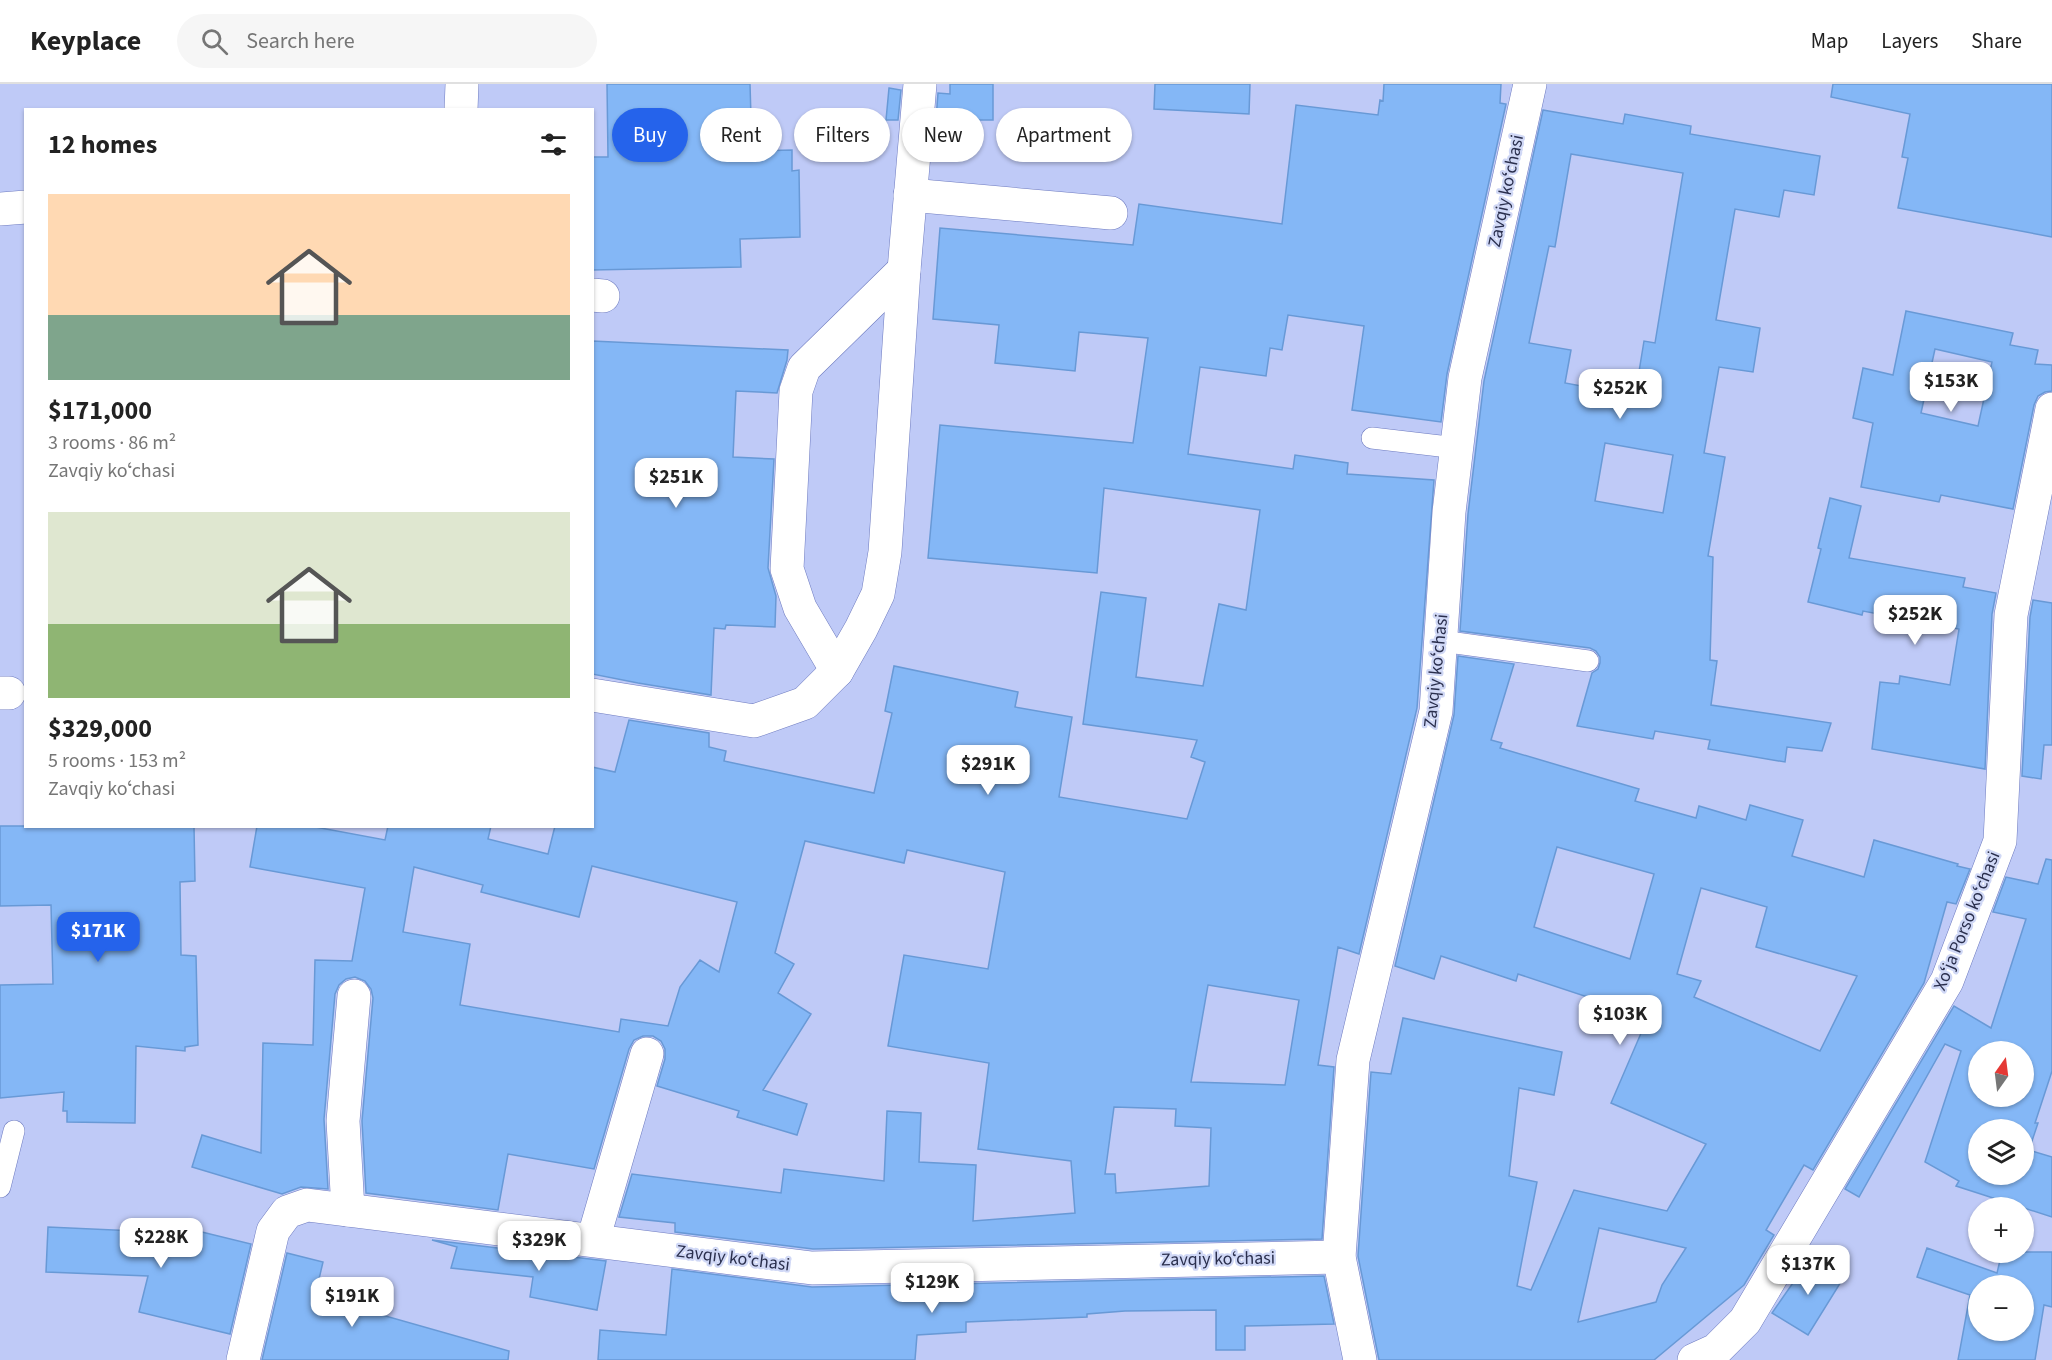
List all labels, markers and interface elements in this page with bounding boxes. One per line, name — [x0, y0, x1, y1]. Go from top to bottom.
search box — [177, 14, 597, 68]
text: Keyplace — [30, 21, 141, 61]
icon: search — [198, 25, 231, 58]
text: Search here — [246, 25, 355, 57]
text: Map — [1811, 26, 1848, 56]
text: Layers — [1881, 26, 1938, 56]
text: Share — [1971, 26, 2022, 56]
chip: Buy — [612, 108, 688, 162]
chip: Rent — [700, 108, 782, 162]
chip: Filters — [794, 108, 890, 162]
chip: New — [902, 108, 984, 162]
chip: Apartment — [996, 108, 1132, 162]
text: 12 homes — [48, 126, 157, 163]
icon: filters — [537, 128, 570, 161]
street label: Zavqiy koʻchasi — [1482, 132, 1530, 250]
icon: home — [255, 233, 363, 341]
pin: $153K — [1909, 362, 1993, 413]
text: $153K — [1924, 367, 1978, 395]
pin: $252K — [1578, 369, 1662, 420]
text: $252K — [1593, 374, 1647, 402]
text: $171,000 — [48, 392, 152, 429]
text: 3 rooms · 86 m² — [48, 429, 176, 457]
text: Zavqiy koʻchasi — [48, 457, 175, 485]
pin: $251K — [634, 458, 718, 509]
text: $251K — [649, 463, 703, 491]
icon: home — [255, 551, 363, 659]
pin: $252K — [1873, 595, 1957, 646]
text: $252K — [1888, 600, 1942, 628]
street label: Zavqiy koʻchasi — [1418, 613, 1454, 729]
text: $329,000 — [48, 710, 152, 747]
pin: $291K — [946, 745, 1030, 796]
text: 5 rooms · 153 m² — [48, 747, 186, 775]
text: $291K — [961, 750, 1015, 778]
text: Zavqiy koʻchasi — [48, 775, 175, 803]
street label: Xoʻja Porso koʻchasi — [1928, 848, 2006, 994]
pin: $171K — [56, 912, 140, 963]
text: $171K — [71, 917, 125, 945]
pin: $103K — [1578, 995, 1662, 1046]
text: $103K — [1593, 1000, 1647, 1028]
north arrow — [1968, 1041, 2034, 1107]
map controls — [1968, 1041, 2034, 1341]
button: layers — [1968, 1119, 2034, 1185]
button: + — [1968, 1197, 2034, 1263]
pin: $228K — [119, 1218, 203, 1269]
pin: $329K — [497, 1221, 581, 1272]
text: $228K — [134, 1223, 188, 1251]
text: $329K — [512, 1226, 566, 1254]
street label: Zavqiy koʻchasi — [675, 1239, 791, 1277]
pin: $137K — [1766, 1245, 1850, 1296]
street label: Zavqiy koʻchasi — [1161, 1246, 1275, 1272]
text: $137K — [1781, 1250, 1835, 1278]
pin: $129K — [890, 1263, 974, 1314]
text: $129K — [905, 1268, 959, 1296]
button: − — [1968, 1275, 2034, 1341]
pin: $191K — [310, 1277, 394, 1328]
text: $191K — [325, 1282, 379, 1310]

